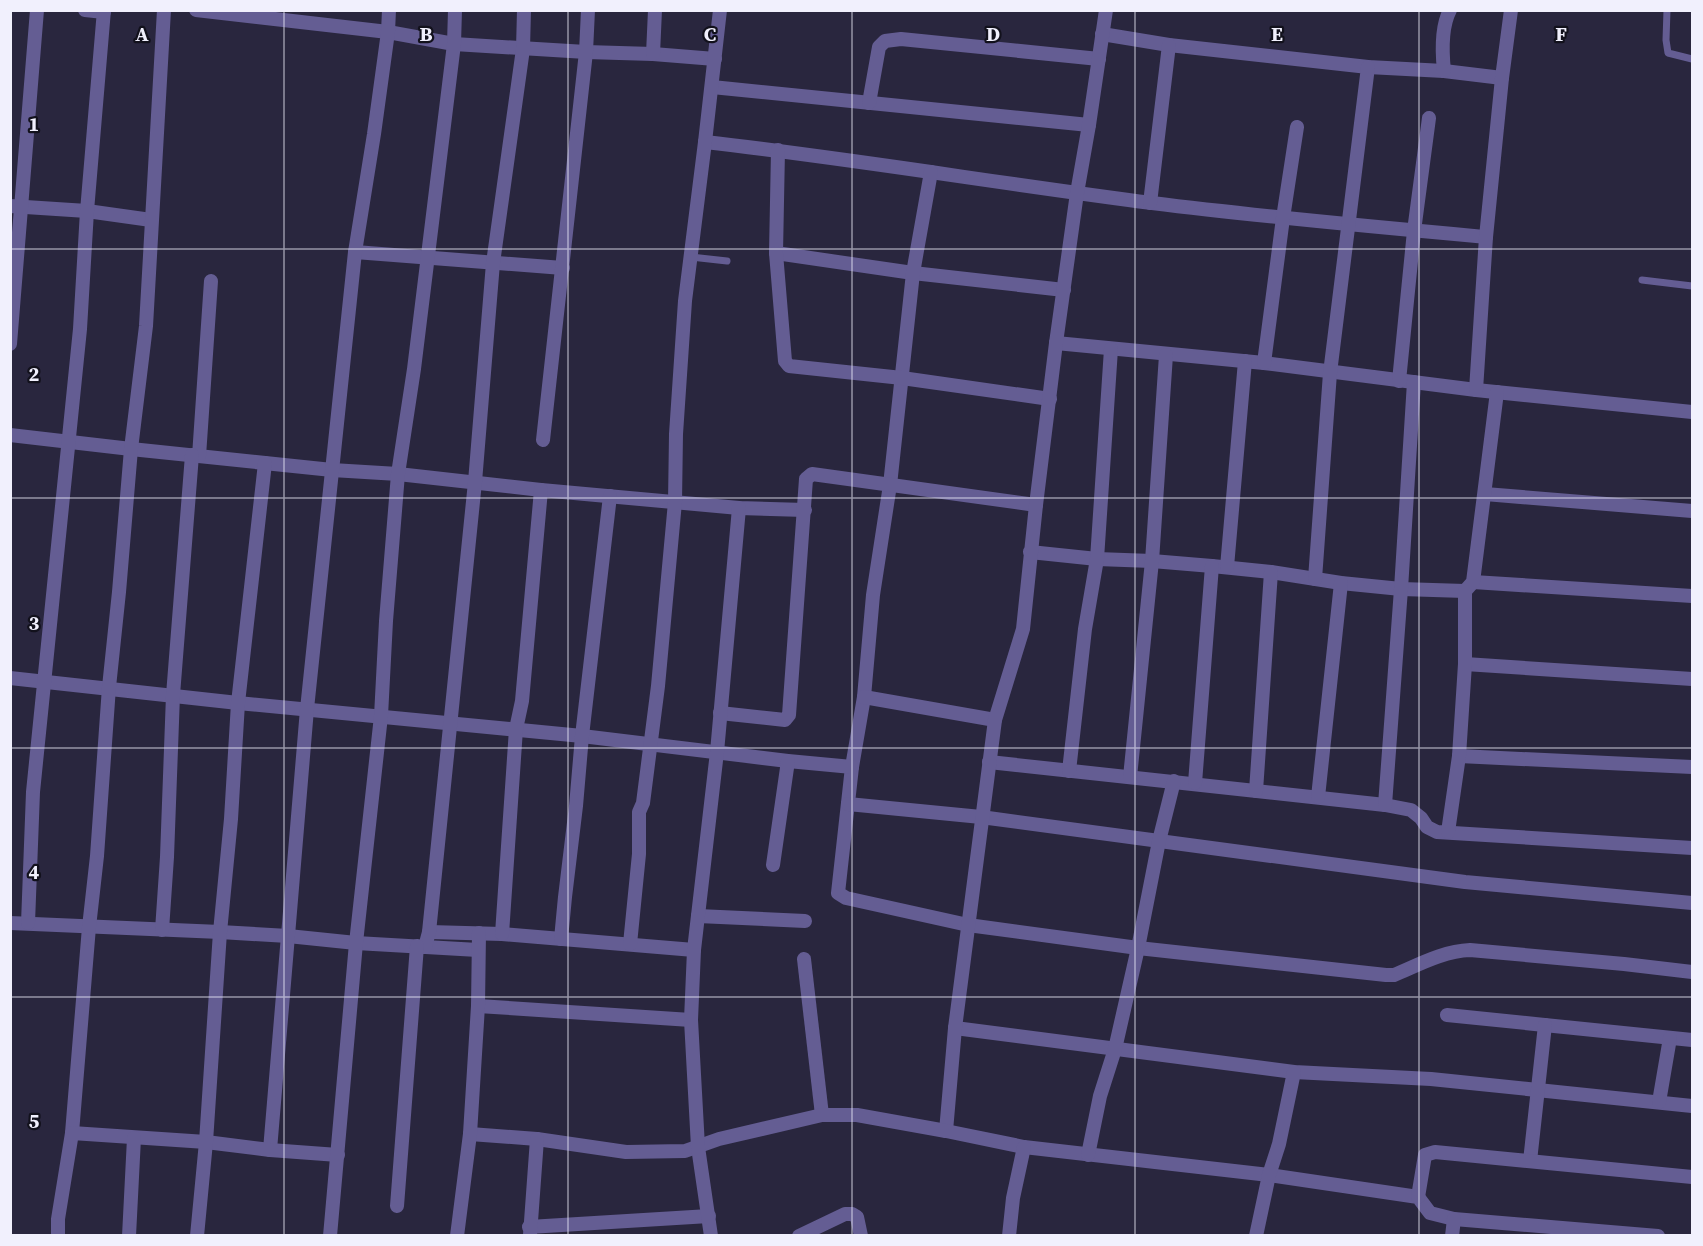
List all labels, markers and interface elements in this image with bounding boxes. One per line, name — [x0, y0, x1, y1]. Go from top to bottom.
text: A — [135, 20, 149, 48]
text: B — [419, 20, 433, 48]
text: C — [704, 20, 716, 48]
text: D — [986, 20, 1000, 48]
text: E — [1271, 20, 1283, 48]
text: F — [1555, 20, 1567, 48]
text: 1 — [29, 110, 39, 138]
text: 2 — [29, 360, 40, 388]
text: 3 — [29, 609, 40, 637]
text: 4 — [29, 858, 40, 886]
text: 5 — [29, 1107, 40, 1135]

